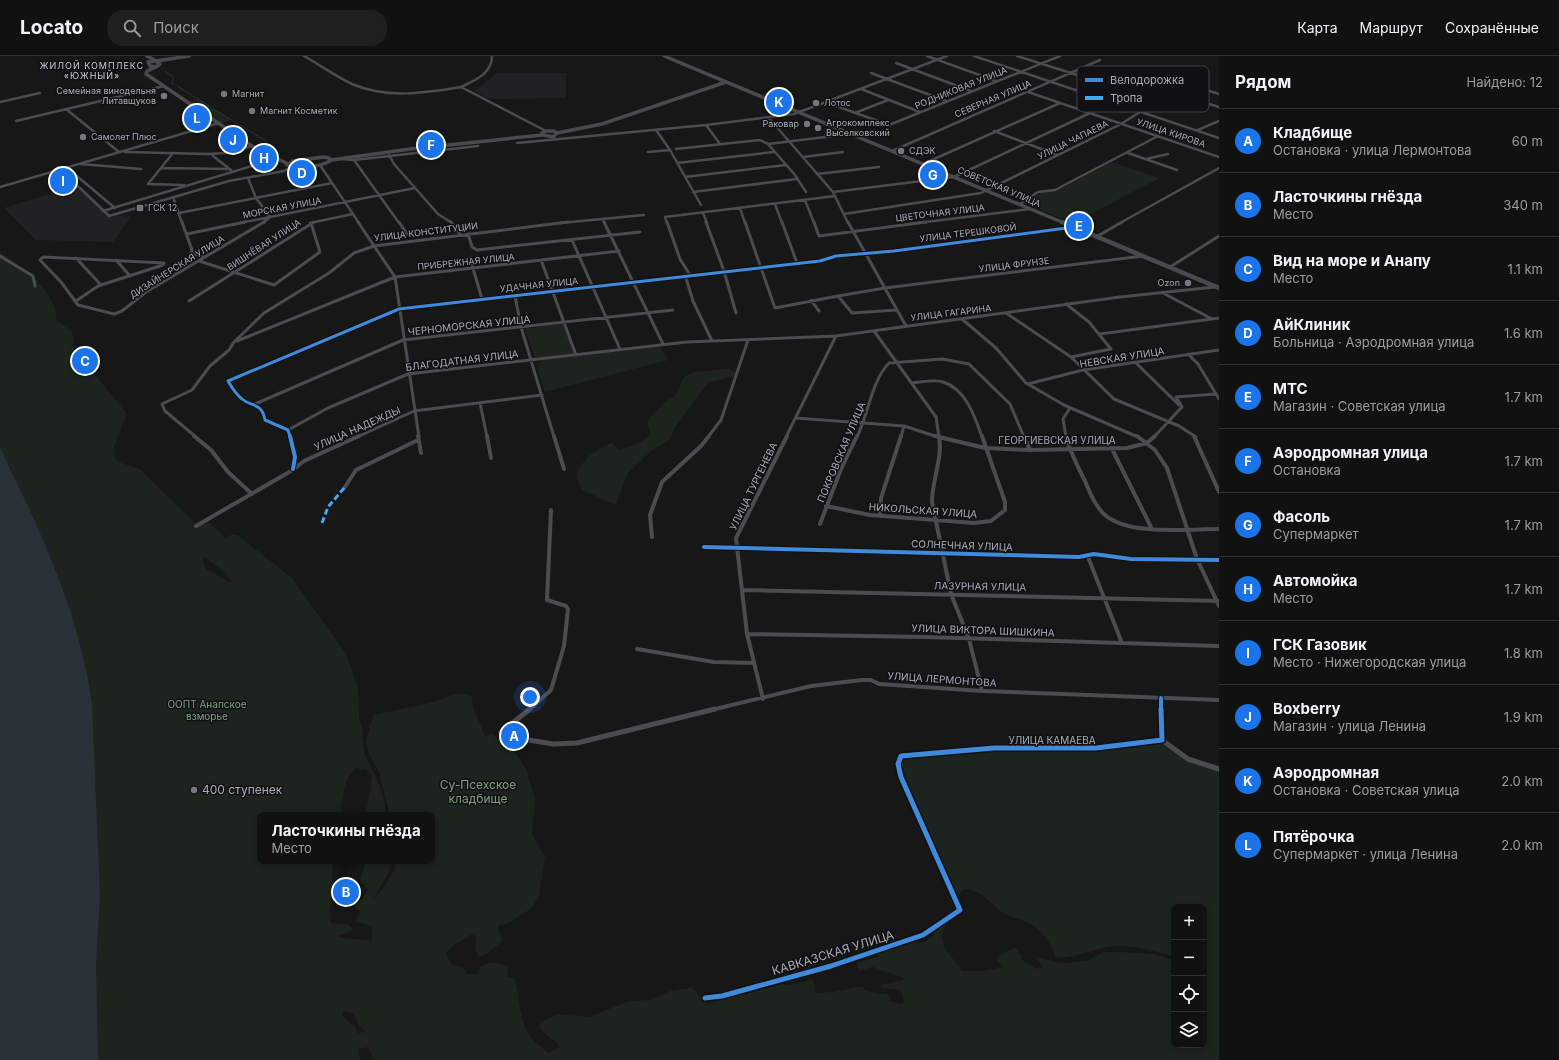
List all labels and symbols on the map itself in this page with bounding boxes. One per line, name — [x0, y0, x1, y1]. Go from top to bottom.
district label: ЖИЛОЙ КОМПЛЕКС «ЮЖНЫЙ» — [40, 59, 144, 81]
street label: РОДНИКОВАЯ УЛИЦА — [913, 64, 1008, 111]
legend — [1077, 66, 1209, 112]
text: Велодорожка — [1110, 73, 1184, 87]
street label: СЕВЕРНАЯ УЛИЦА — [953, 77, 1033, 120]
place label: Семейная винодельня Литавщуков — [56, 85, 156, 106]
pin: K — [766, 87, 792, 117]
place label: Магнит — [232, 88, 265, 99]
marker: Магнит — [219, 89, 229, 99]
marker: Семейная винодельня Литавщуков — [159, 91, 169, 101]
text: Тропа — [1110, 91, 1142, 105]
place label: Лотос — [824, 97, 851, 108]
marker: Лотос — [811, 98, 821, 108]
pin: L — [184, 103, 210, 133]
place label: Магнит Косметик — [260, 105, 338, 116]
marker: Магнит Косметик — [247, 106, 257, 116]
street label: УЛИЦА КИРОВА — [1135, 116, 1207, 149]
place label: Агрокомплекс Выселковский — [826, 117, 890, 138]
place label: Раковар — [762, 118, 799, 129]
street label: УЛИЦА ЧАПАЕВА — [1036, 118, 1110, 161]
marker: Раковар — [802, 119, 812, 129]
marker: Агрокомплекс Выселковский — [813, 123, 823, 133]
pin: J — [220, 125, 246, 155]
pin: F — [418, 130, 444, 160]
place label: Самолет Плюс — [91, 131, 157, 142]
marker: Самолет Плюс — [78, 132, 88, 142]
pin: H — [251, 143, 277, 173]
place label: СДЭК — [909, 145, 936, 156]
marker: СДЭК — [896, 146, 906, 156]
pin: D — [289, 158, 315, 188]
pin: G — [920, 160, 946, 190]
street label: СОВЕТСКАЯ УЛИЦА — [956, 164, 1042, 209]
pin: I — [50, 166, 76, 196]
street label: МОРСКАЯ УЛИЦА — [242, 194, 322, 221]
place label: ГСК 12 — [148, 202, 177, 213]
street label: ЦВЕТОЧНАЯ УЛИЦА — [895, 202, 985, 223]
marker: ГСК 12 — [135, 203, 145, 213]
pin: E — [1066, 211, 1092, 241]
street label: ВИШНЁВАЯ УЛИЦА — [225, 217, 303, 273]
street label: УЛИЦА КОНСТИТУЦИИ — [373, 220, 478, 243]
street label: УЛИЦА ТЕРЕШКОВОЙ — [919, 220, 1017, 244]
street label: ДИЗАЙНЕРСКАЯ УЛИЦА — [127, 232, 226, 300]
street label: ПРИБРЕЖНАЯ УЛИЦА — [417, 251, 515, 272]
street label: УЛИЦА ФРУНЗЕ — [978, 255, 1050, 274]
street label: УДАЧНАЯ УЛИЦА — [499, 275, 579, 294]
place label: Ozon — [1158, 277, 1180, 288]
marker: Ozon — [1183, 278, 1193, 288]
street label: УЛИЦА ГАГАРИНА — [910, 302, 992, 323]
street label: ЧЕРНОМОРСКАЯ УЛИЦА — [407, 313, 531, 337]
street label: НЕВСКАЯ УЛИЦА — [1079, 344, 1165, 370]
pin: C — [72, 346, 98, 376]
street label: БЛАГОДАТНАЯ УЛИЦА — [405, 347, 519, 373]
street label: ПОКРОВСКАЯ УЛИЦА — [814, 400, 868, 504]
street label: УЛИЦА НАДЕЖДЫ — [312, 404, 402, 452]
street label: ГЕОРГИЕВСКАЯ УЛИЦА — [998, 434, 1116, 446]
street label: УЛИЦА ТУРГЕНЕВА — [727, 440, 779, 532]
street label: НИКОЛЬСКАЯ УЛИЦА — [868, 500, 978, 520]
street label: СОЛНЕЧНАЯ УЛИЦА — [911, 537, 1013, 553]
street label: ЛАЗУРНАЯ УЛИЦА — [934, 579, 1026, 593]
street label: УЛИЦА ВИКТОРА ШИШКИНА — [911, 622, 1055, 639]
street label: УЛИЦА ЛЕРМОНТОВА — [887, 669, 997, 689]
your location — [520, 687, 540, 707]
park label: ООПТ Анапское взморье — [167, 698, 247, 722]
pin: A — [501, 721, 527, 751]
street label: УЛИЦА КАМАЕВА — [1008, 734, 1096, 746]
park label: Су-Псехское кладбище — [440, 777, 516, 806]
place label: 400 ступенек — [202, 782, 283, 797]
marker: 400 ступенек — [189, 785, 199, 795]
pin: B — [333, 877, 359, 907]
street label: КАВКАЗСКАЯ УЛИЦА — [770, 927, 896, 978]

